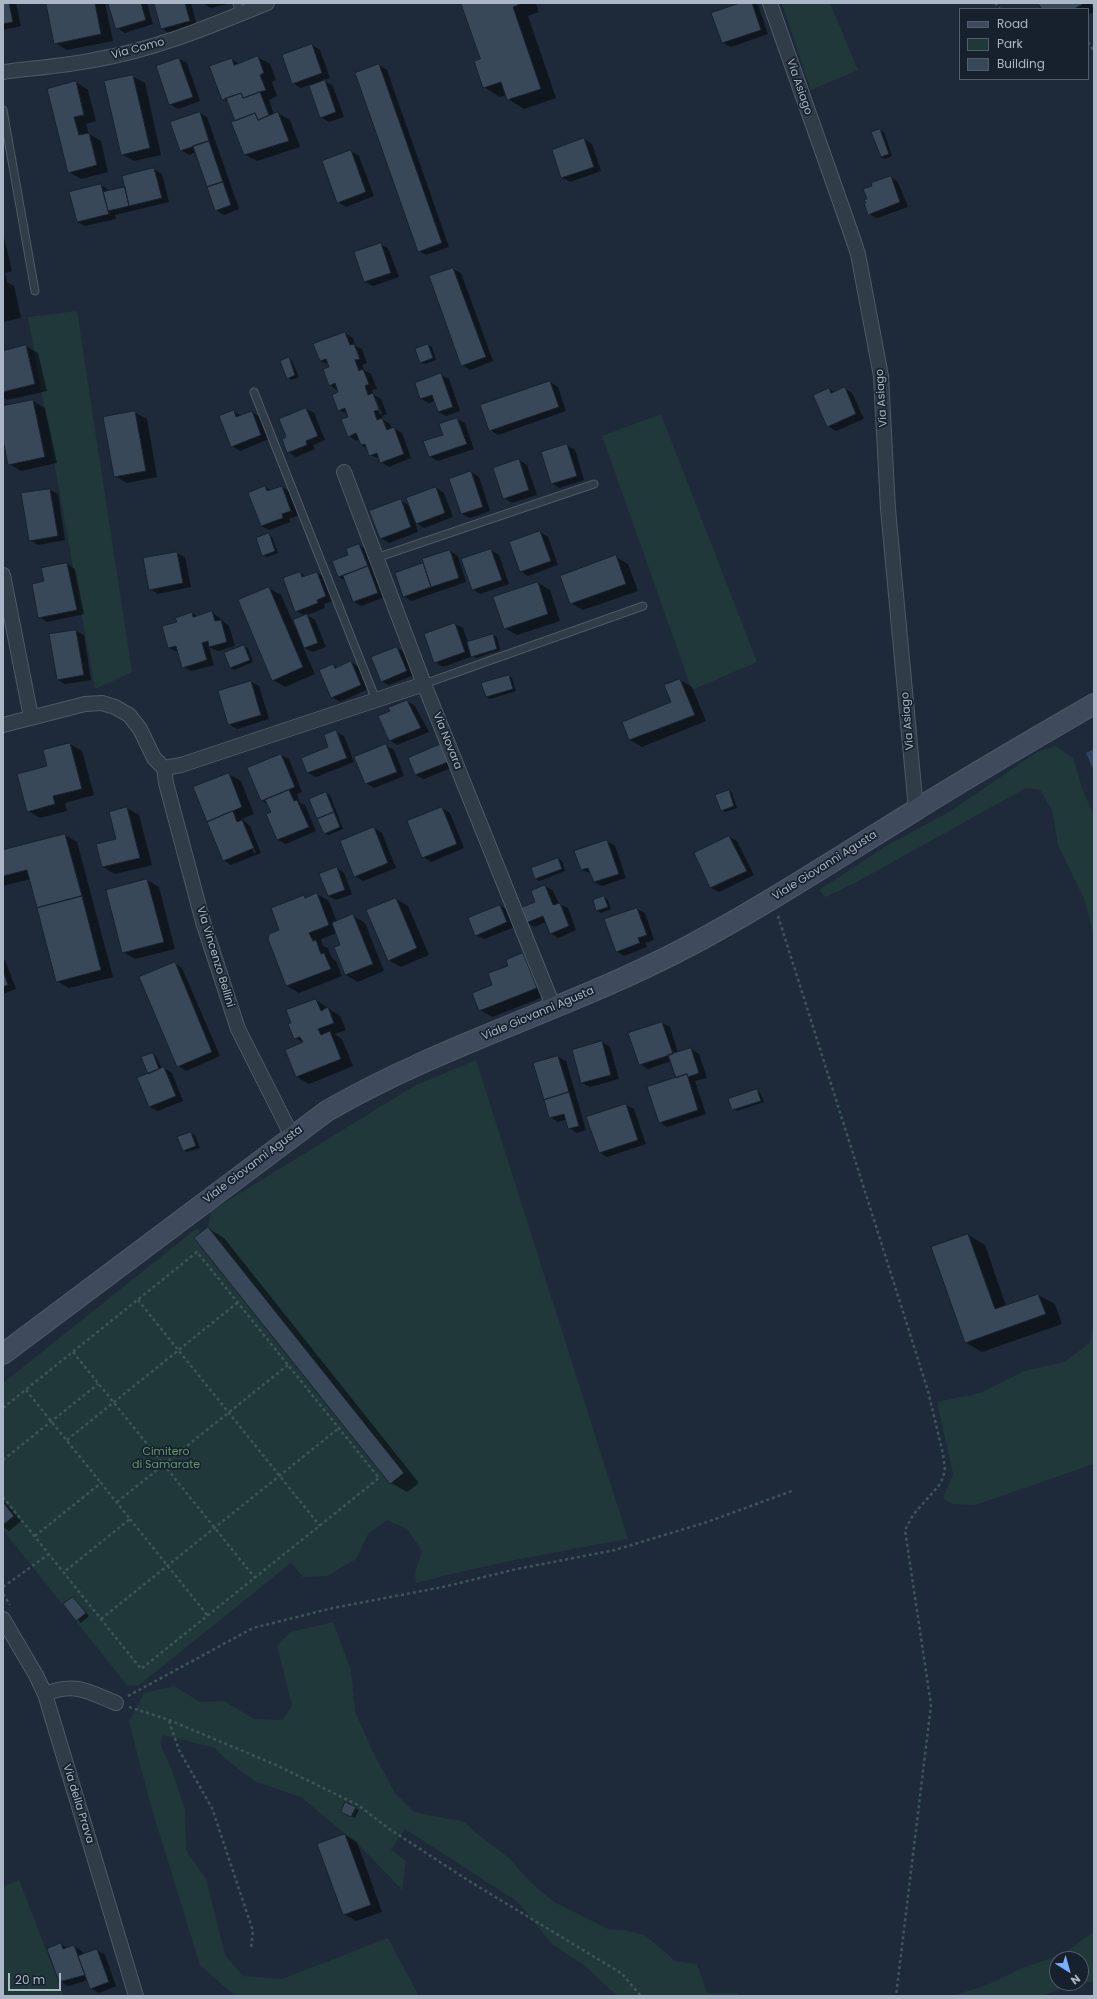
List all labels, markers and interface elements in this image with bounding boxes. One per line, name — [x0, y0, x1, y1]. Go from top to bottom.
legend — [959, 8, 1089, 80]
text: Road — [997, 15, 1028, 32]
text: Park — [997, 35, 1023, 52]
street label: Via Como — [110, 36, 166, 62]
text: Building — [997, 55, 1045, 72]
street label: Via Asiago — [783, 57, 815, 117]
street label: Via Asiago — [873, 368, 891, 428]
street label: Via Asiago — [899, 691, 917, 751]
street label: Via Novara — [430, 711, 464, 771]
street label: Viale Giovanni Agusta — [770, 828, 880, 904]
street label: Via Vincenzo Bellini — [193, 905, 237, 1009]
street label: Viale Giovanni Agusta — [480, 984, 596, 1044]
street label: Viale Giovanni Agusta — [201, 1123, 305, 1207]
park label: Cimitero di Samarate — [132, 1445, 200, 1471]
street label: Via della Prava — [60, 1763, 96, 1845]
north arrow — [1049, 1951, 1089, 1991]
scale bar — [10, 1965, 63, 1991]
text: 20 m — [15, 1971, 45, 1988]
text: N — [1067, 1971, 1084, 1989]

